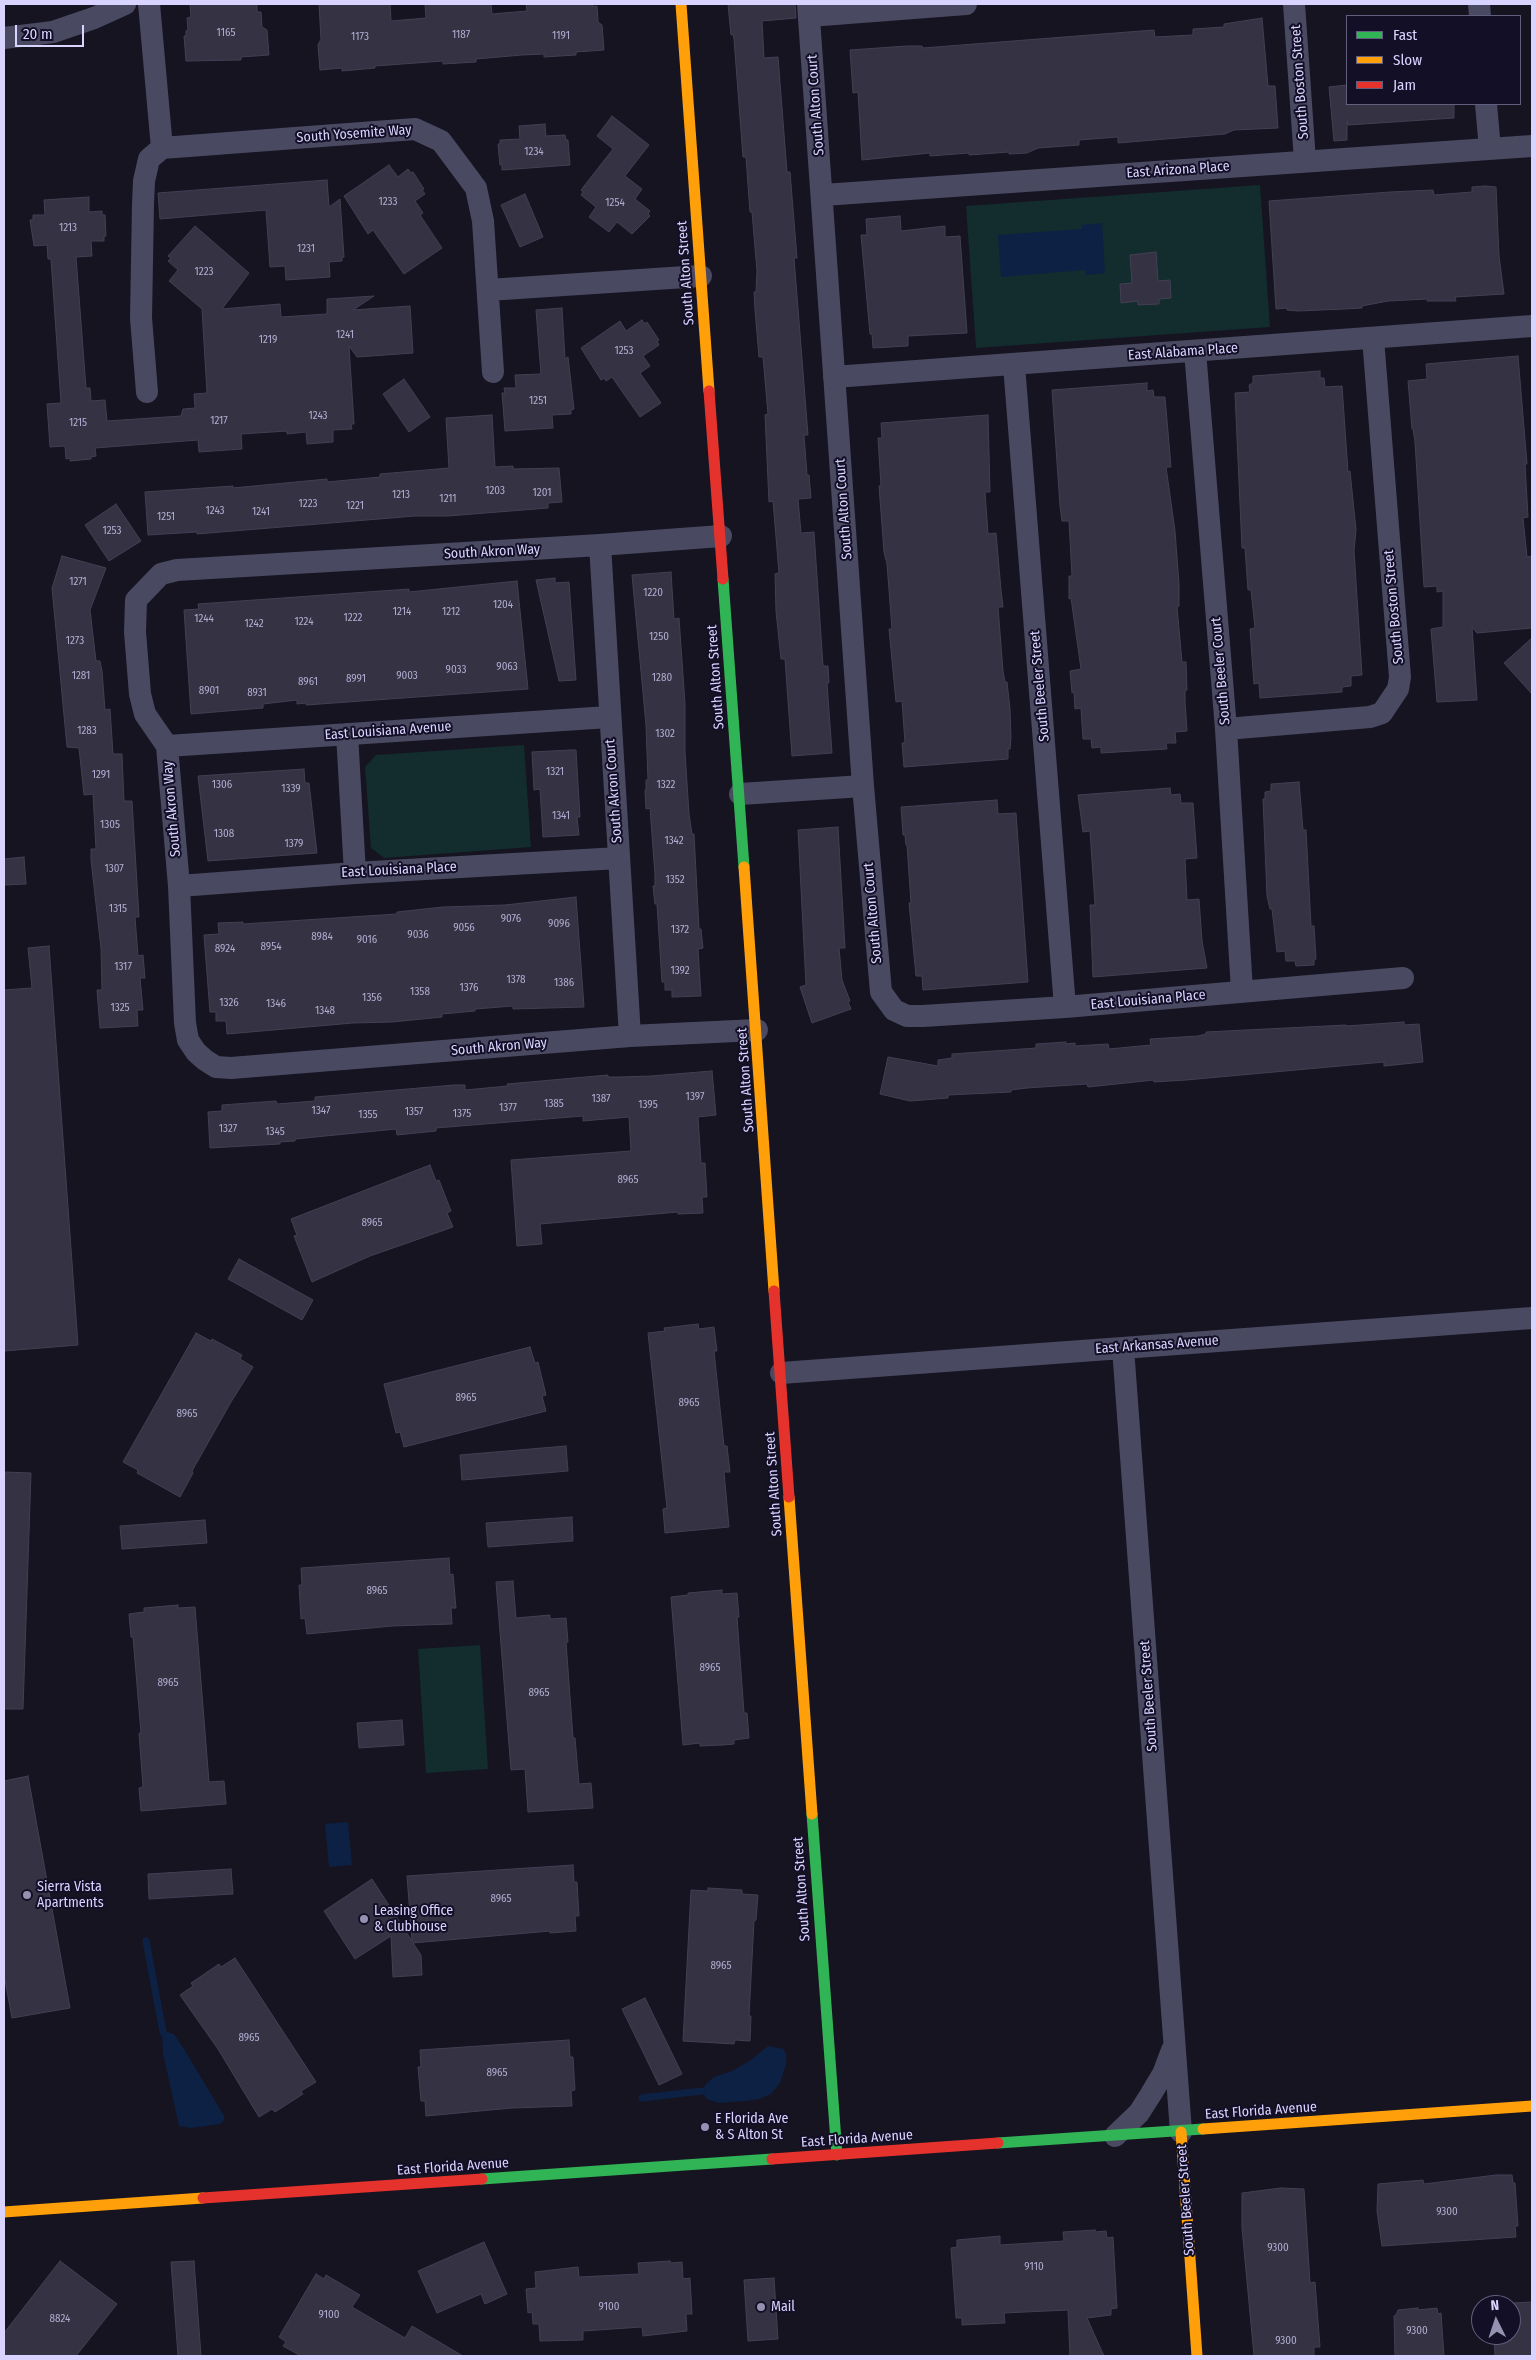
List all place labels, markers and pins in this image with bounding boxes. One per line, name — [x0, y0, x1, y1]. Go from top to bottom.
place label: Sierra Vista Apartments — [37, 1879, 104, 1911]
marker: Sierra Vista Apartments — [21, 1889, 33, 1901]
place label: Leasing Office & Clubhouse — [374, 1903, 453, 1935]
marker: Leasing Office & Clubhouse — [358, 1913, 370, 1925]
place label: E Florida Ave & S Alton St — [715, 2111, 788, 2144]
marker: E Florida Ave & S Alton St — [699, 2121, 711, 2133]
place label: Mail — [771, 2299, 795, 2315]
marker: Mail — [755, 2301, 767, 2313]

